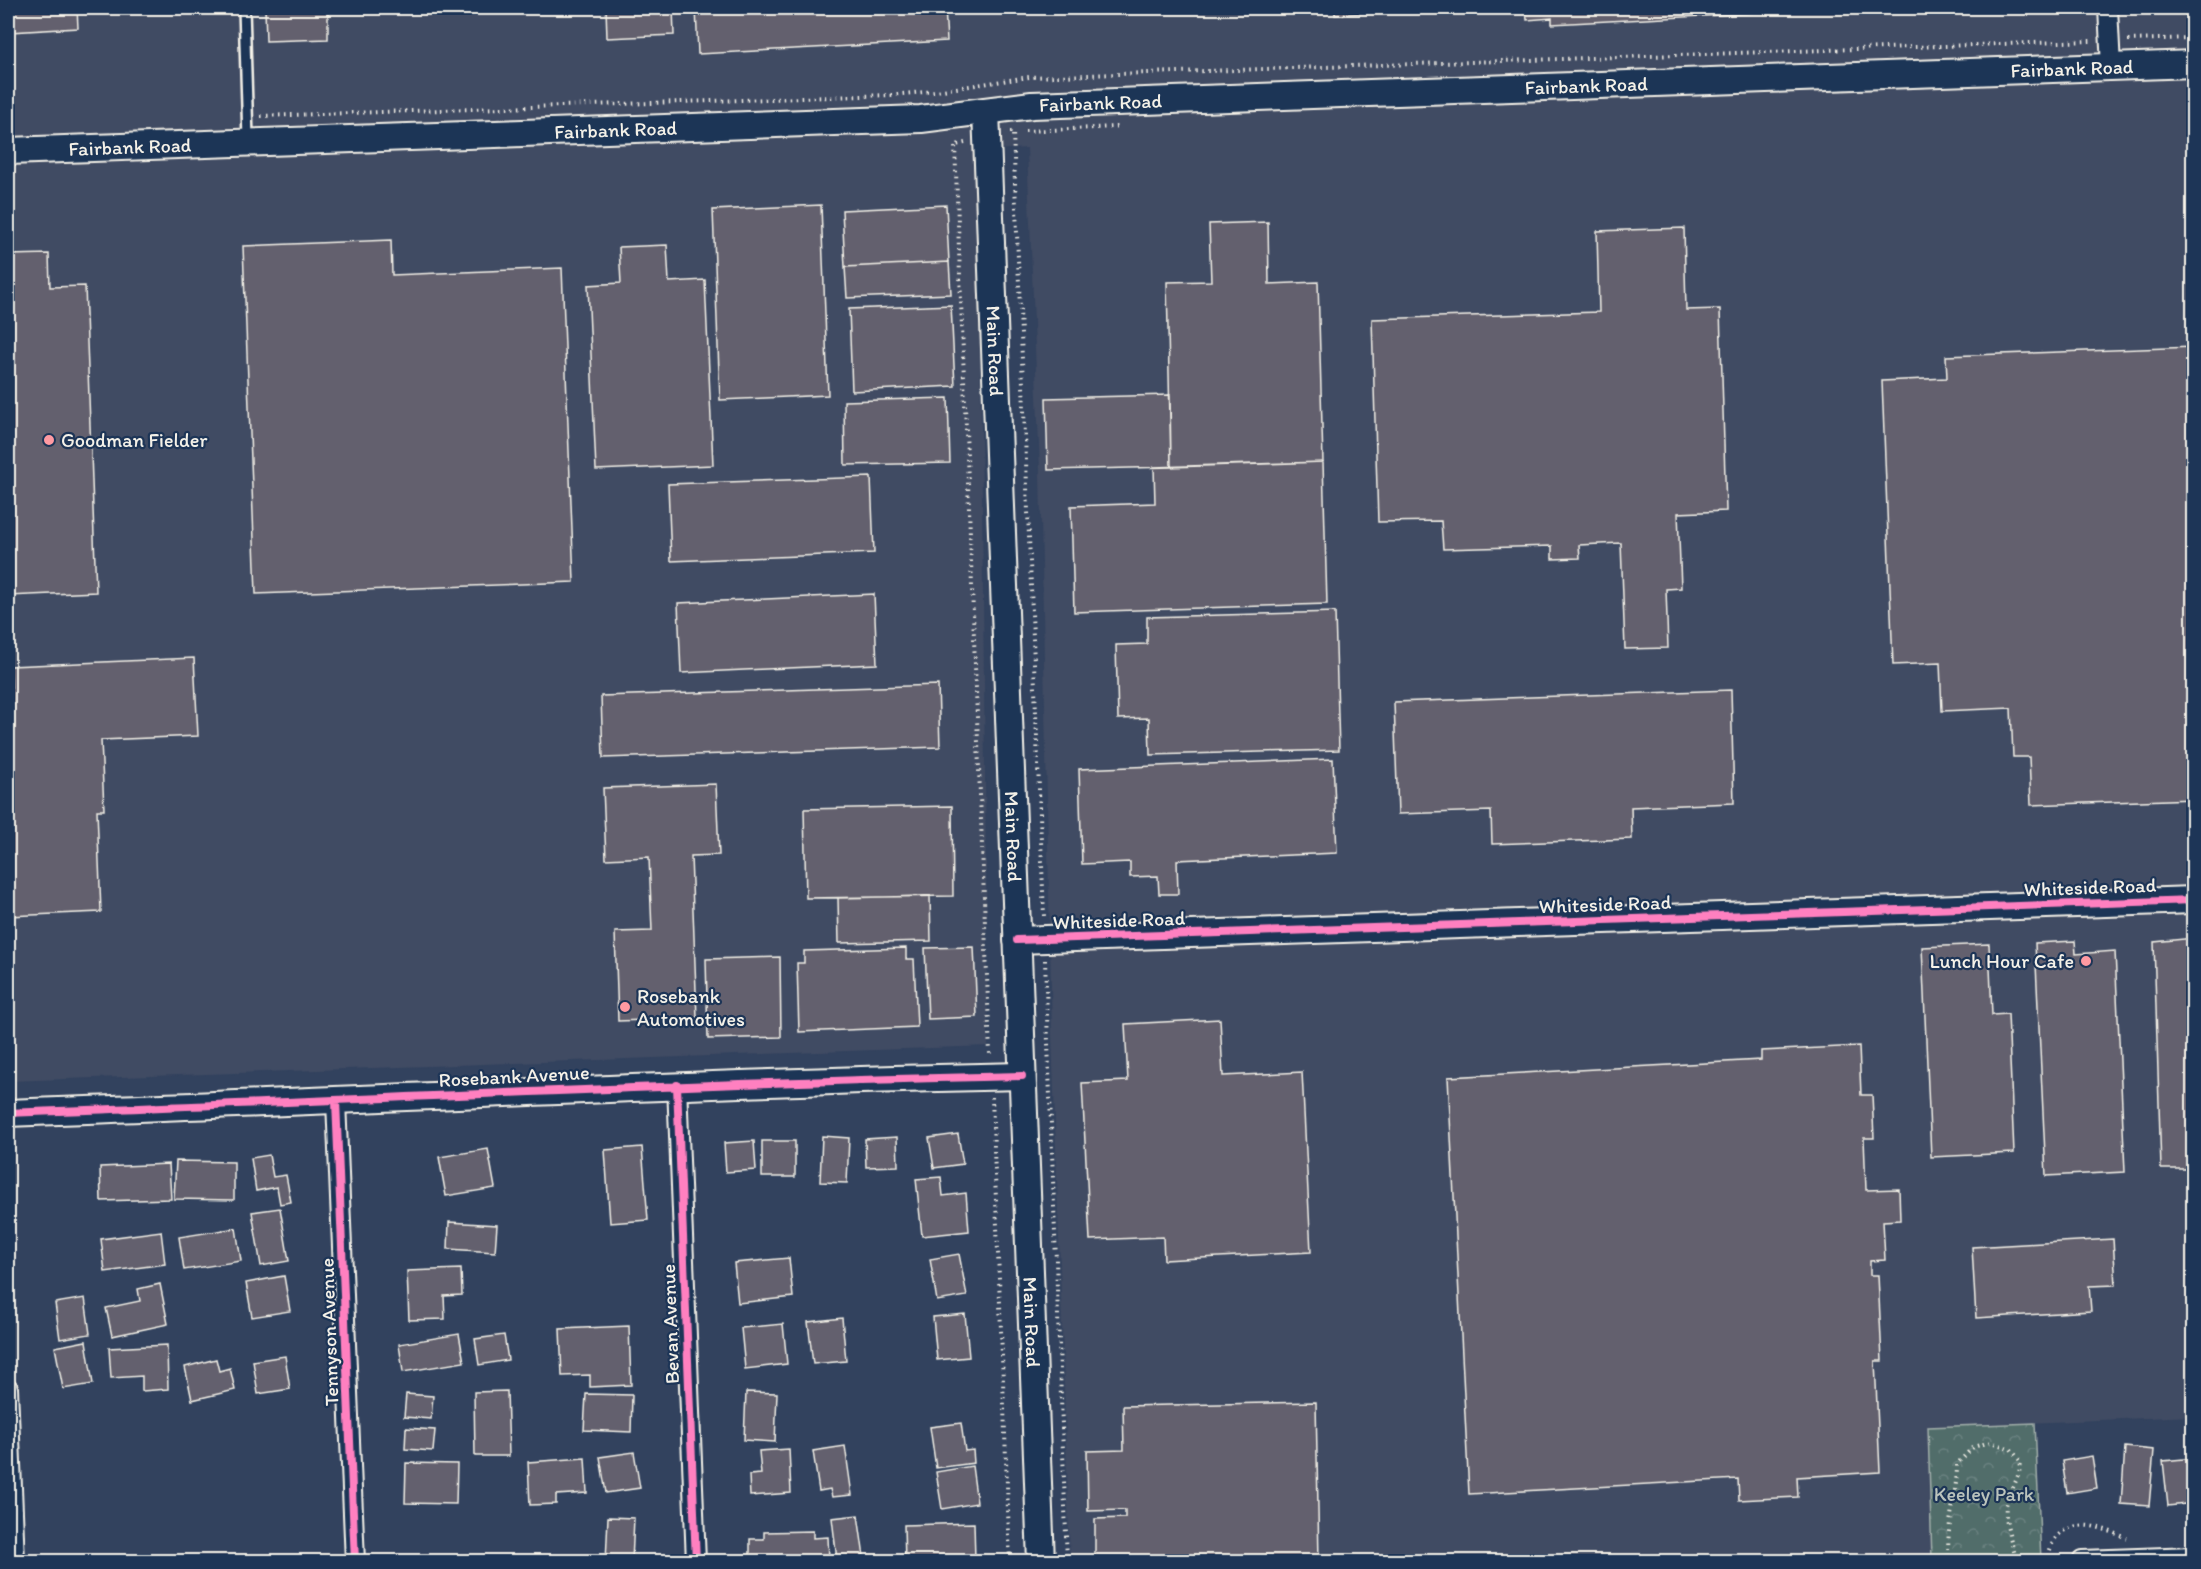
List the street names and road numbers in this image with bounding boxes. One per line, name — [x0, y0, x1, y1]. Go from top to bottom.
street label: Fairbank Road — [2010, 54, 2134, 82]
street label: Fairbank Road — [1524, 71, 1648, 100]
street label: Fairbank Road — [1039, 88, 1163, 117]
street label: Fairbank Road — [554, 116, 678, 144]
street label: Fairbank Road — [68, 133, 192, 161]
street label: Main Road — [981, 305, 1009, 397]
street label: Main Road — [1000, 791, 1027, 883]
street label: Whiteside Road — [2023, 873, 2157, 901]
street label: Whiteside Road — [1538, 890, 1672, 918]
street label: Whiteside Road — [1052, 906, 1186, 934]
street label: Rosebank Avenue — [438, 1060, 590, 1092]
street label: Tennyson Avenue — [314, 1258, 344, 1406]
street label: Bevan Avenue — [656, 1263, 684, 1385]
street label: Main Road — [1018, 1276, 1046, 1368]

